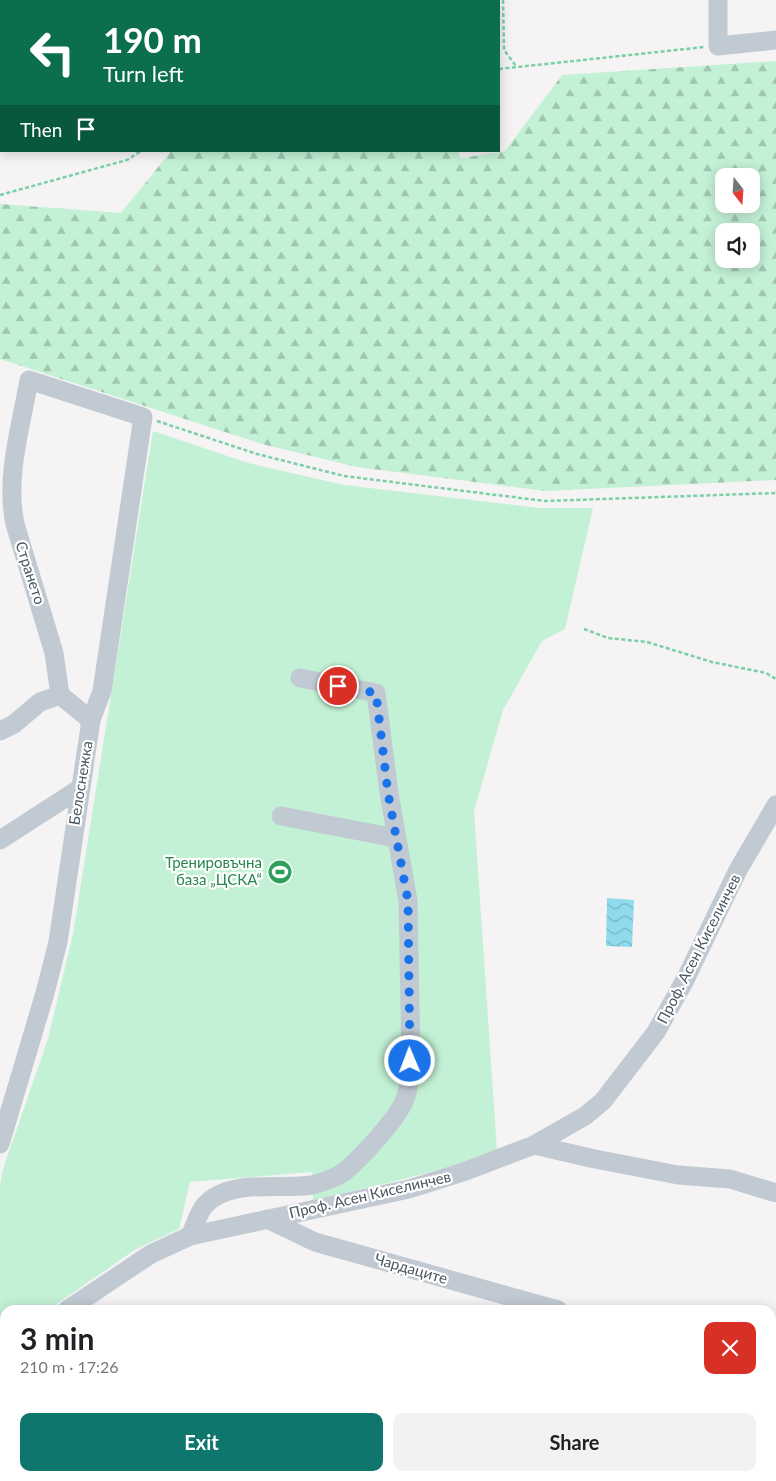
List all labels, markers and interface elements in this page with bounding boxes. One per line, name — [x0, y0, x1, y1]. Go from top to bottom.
text: 190 m — [103, 18, 202, 60]
icon: left — [20, 20, 85, 85]
text: Turn left — [103, 60, 184, 87]
icon: arrive — [72, 115, 100, 143]
text: Then — [20, 118, 62, 141]
north arrow — [715, 168, 760, 212]
map controls — [715, 168, 760, 268]
button: sound — [715, 223, 760, 268]
street label: Странето — [12, 539, 50, 606]
pin — [317, 665, 359, 707]
icon: arrive — [324, 672, 352, 700]
street label: Белоснежка — [64, 739, 96, 826]
place label: Тренировъчна база „ЦСКА“ — [165, 853, 262, 888]
sports icon: Тренировъчна база „ЦСКА“ — [267, 859, 293, 885]
street label: Проф. Асен Киселинчев — [653, 871, 744, 1026]
position arrow — [383, 1034, 435, 1086]
street label: Проф. Асен Киселинчев — [287, 1167, 452, 1221]
street label: Чардаците — [373, 1249, 450, 1287]
text: 3 min — [20, 1320, 94, 1356]
button: close — [704, 1322, 756, 1374]
text: 210 m · 17:26 — [20, 1357, 119, 1376]
button: Exit — [20, 1413, 383, 1471]
button: Share — [393, 1413, 756, 1471]

